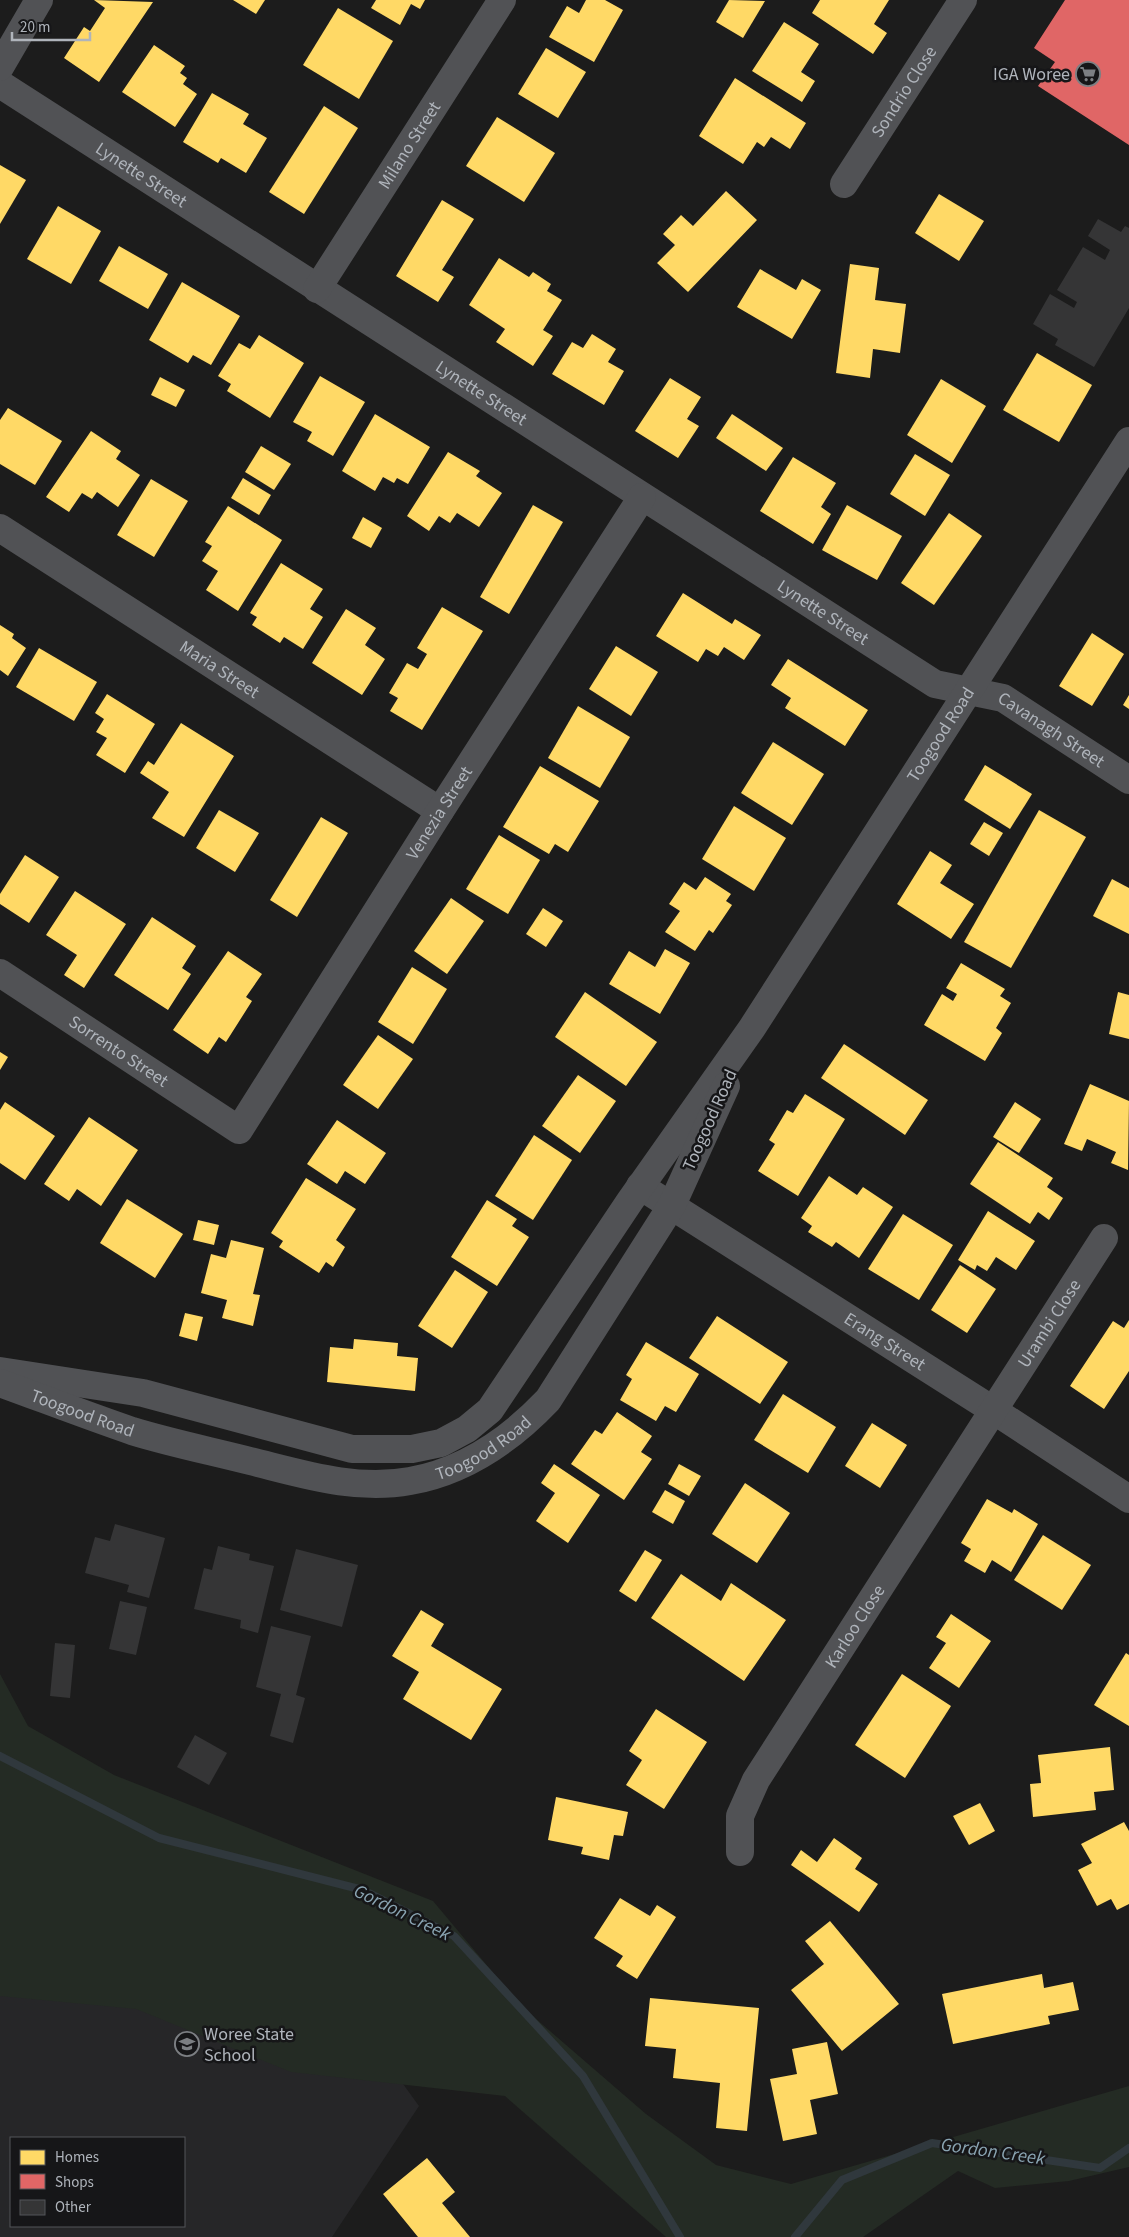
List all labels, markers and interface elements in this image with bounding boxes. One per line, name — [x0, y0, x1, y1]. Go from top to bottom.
scale bar — [12, 10, 90, 42]
text: 20 m — [20, 17, 50, 38]
street label: Sondrio Close — [865, 41, 943, 142]
supermarket icon: IGA Woree — [1075, 61, 1101, 87]
place label: IGA Woree — [993, 62, 1070, 87]
street label: Milano Street — [372, 96, 447, 194]
street label: Lynette Street — [91, 136, 192, 213]
street label: Lynette Street — [431, 354, 532, 432]
street label: Lynette Street — [772, 573, 874, 651]
street label: Maria Street — [175, 634, 264, 704]
street label: Toogood Road — [901, 682, 980, 787]
street label: Cavanagh Street — [993, 685, 1110, 773]
street label: Venezia Street — [400, 761, 478, 864]
street label: Sorrento Street — [64, 1009, 174, 1093]
street label: Toogood Road — [677, 1065, 743, 1175]
street label: Urambi Close — [1011, 1274, 1087, 1372]
street label: Erang Street — [839, 1306, 930, 1377]
street label: Toogood Road — [27, 1383, 138, 1443]
street label: Toogood Road — [432, 1410, 537, 1486]
street label: Karloo Close — [819, 1580, 891, 1673]
water label: Gordon Creek — [349, 1878, 456, 1949]
place label: Woree State School — [204, 2022, 294, 2068]
school or university icon: Woree State School — [174, 2031, 200, 2057]
water label: Gordon Creek — [939, 2131, 1048, 2173]
legend — [10, 2137, 185, 2227]
text: Homes — [55, 2147, 99, 2168]
text: Shops — [55, 2172, 94, 2193]
text: Other — [55, 2197, 92, 2218]

